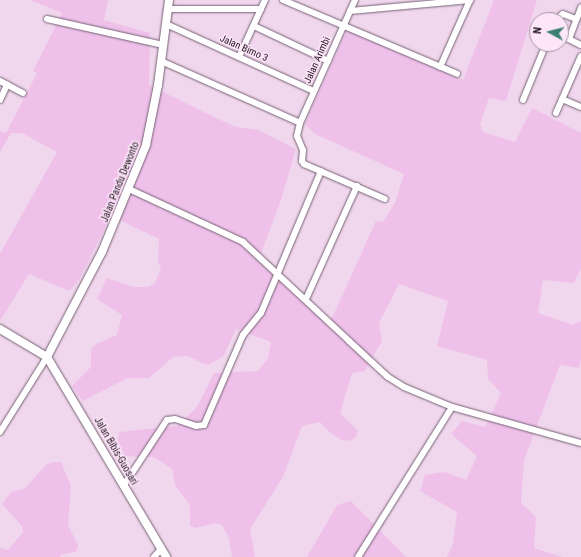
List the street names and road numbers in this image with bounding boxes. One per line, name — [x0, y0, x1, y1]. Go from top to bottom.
street label: Jalan Bimo 3 — [218, 32, 270, 64]
street label: Jalan Arimbi — [301, 35, 333, 85]
street label: Jalan Pandu Dewonto — [98, 140, 142, 224]
street label: Jalan Bibis-Guosari — [92, 415, 140, 487]

